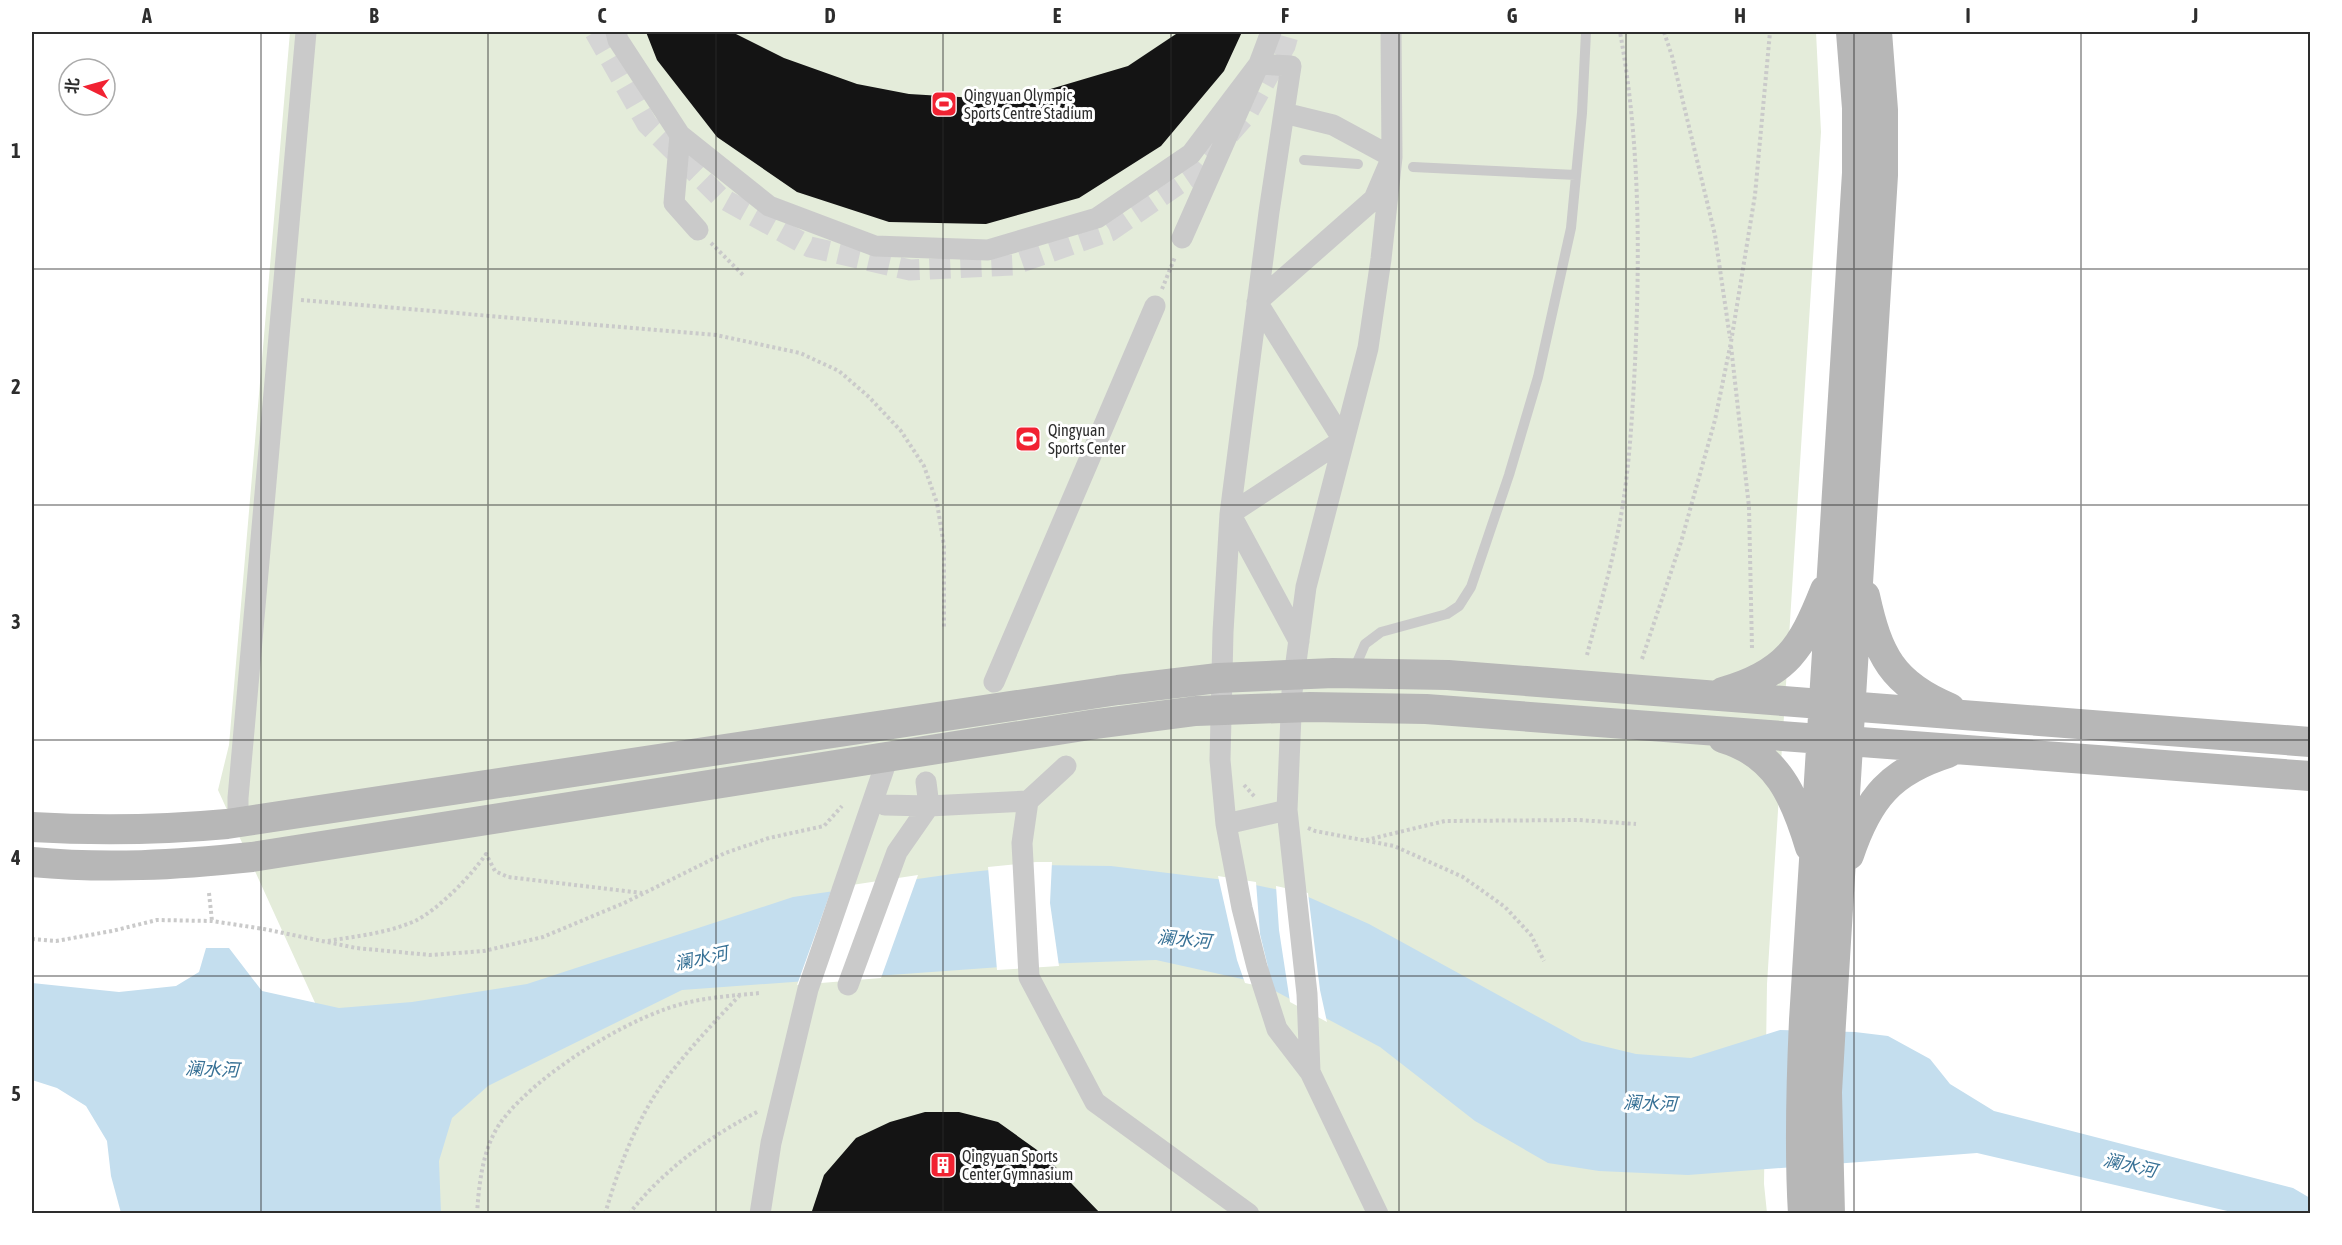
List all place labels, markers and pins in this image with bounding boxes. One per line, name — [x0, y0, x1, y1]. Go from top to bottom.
place label: Qingyuan Olympic Sports Centre Stadium — [964, 86, 1093, 123]
sports icon: Qingyuan Olympic Sports Centre Stadium — [929, 89, 959, 119]
place label: Qingyuan Sports Center — [1048, 421, 1126, 458]
sports icon: Qingyuan Sports Center — [1013, 424, 1043, 454]
place label: Qingyuan Sports Center Gymnasium — [962, 1147, 1073, 1184]
building icon: Qingyuan Sports Center Gymnasium — [928, 1150, 958, 1180]

